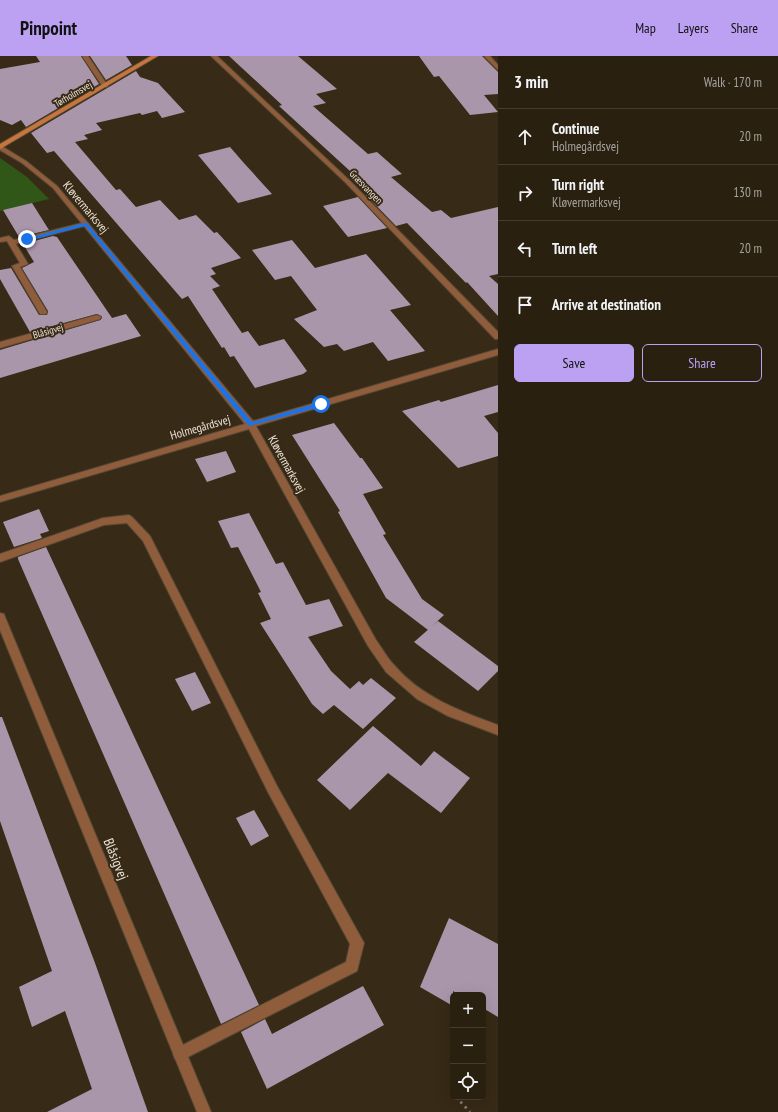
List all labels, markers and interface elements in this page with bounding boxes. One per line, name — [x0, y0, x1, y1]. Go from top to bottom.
text: Pinpoint — [20, 16, 77, 40]
text: Map — [635, 19, 656, 37]
text: Layers — [678, 19, 709, 37]
text: Share — [731, 19, 758, 37]
text: 3 min — [514, 71, 548, 93]
text: Walk · 170 m — [704, 74, 762, 91]
street label: Tørholmsvej — [52, 78, 94, 110]
text: Continue — [552, 119, 599, 138]
icon: ahead — [514, 126, 536, 148]
text: 20 m — [739, 128, 762, 145]
text: Holmegårdsvej — [552, 138, 619, 155]
street label: Græsvangen — [347, 167, 385, 207]
text: Turn right — [552, 175, 604, 194]
street label: Kløvermarksvej — [60, 178, 112, 236]
icon: right — [514, 182, 536, 204]
text: 130 m — [733, 184, 762, 201]
text: Kløvermarksvej — [552, 194, 621, 211]
route end — [18, 230, 36, 248]
icon: left — [514, 238, 536, 260]
text: Turn left — [552, 239, 597, 258]
text: 20 m — [739, 240, 762, 257]
icon: arrive — [514, 294, 536, 316]
text: Arrive at destination — [552, 295, 661, 314]
street label: Blåsigvej — [31, 320, 65, 342]
button: Save — [514, 344, 634, 382]
button: Share — [642, 344, 762, 382]
route start — [312, 395, 330, 413]
street label: Holmegårdsvej — [168, 411, 232, 443]
street label: Kløvermarksvej — [265, 433, 309, 495]
street label: Blåsigvej — [100, 835, 132, 883]
map controls — [450, 992, 486, 1100]
button: + — [450, 992, 486, 1028]
button: − — [450, 1028, 486, 1064]
button: locate — [450, 1064, 486, 1100]

